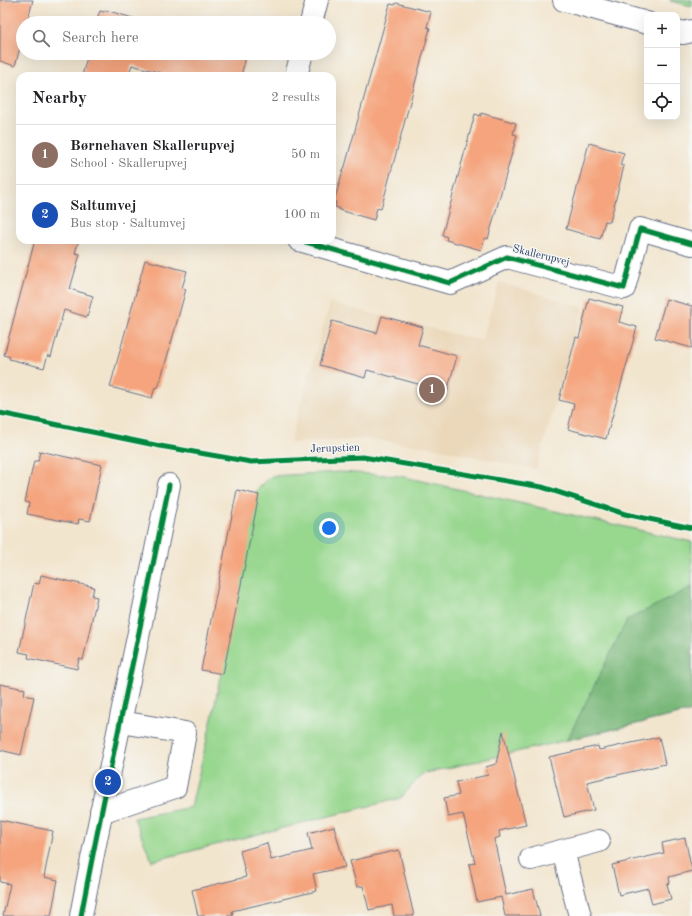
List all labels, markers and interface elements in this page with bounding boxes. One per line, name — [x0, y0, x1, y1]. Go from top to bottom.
map controls — [644, 12, 680, 120]
button: + — [644, 12, 680, 48]
search box — [16, 16, 336, 60]
icon: search — [30, 27, 52, 49]
text: Search here — [62, 31, 139, 46]
button: − — [644, 48, 680, 84]
button: locate — [644, 84, 680, 120]
text: Nearby — [32, 90, 87, 107]
text: 2 results — [271, 91, 320, 104]
text: Børnehaven Skallerupvej — [70, 139, 235, 154]
text: 1 — [41, 148, 49, 161]
text: 50 m — [291, 148, 320, 161]
text: School · Skallerupvej — [70, 157, 187, 170]
text: Saltumvej — [70, 199, 136, 214]
text: 2 — [41, 208, 49, 221]
text: 100 m — [283, 208, 320, 221]
text: Bus stop · Saltumvej — [70, 217, 186, 230]
street label: Skallerupvej — [511, 244, 571, 268]
pin: 1 — [419, 375, 445, 405]
street label: Jerupstien — [310, 443, 360, 455]
your location — [319, 518, 339, 538]
pin: 2 — [95, 767, 121, 797]

